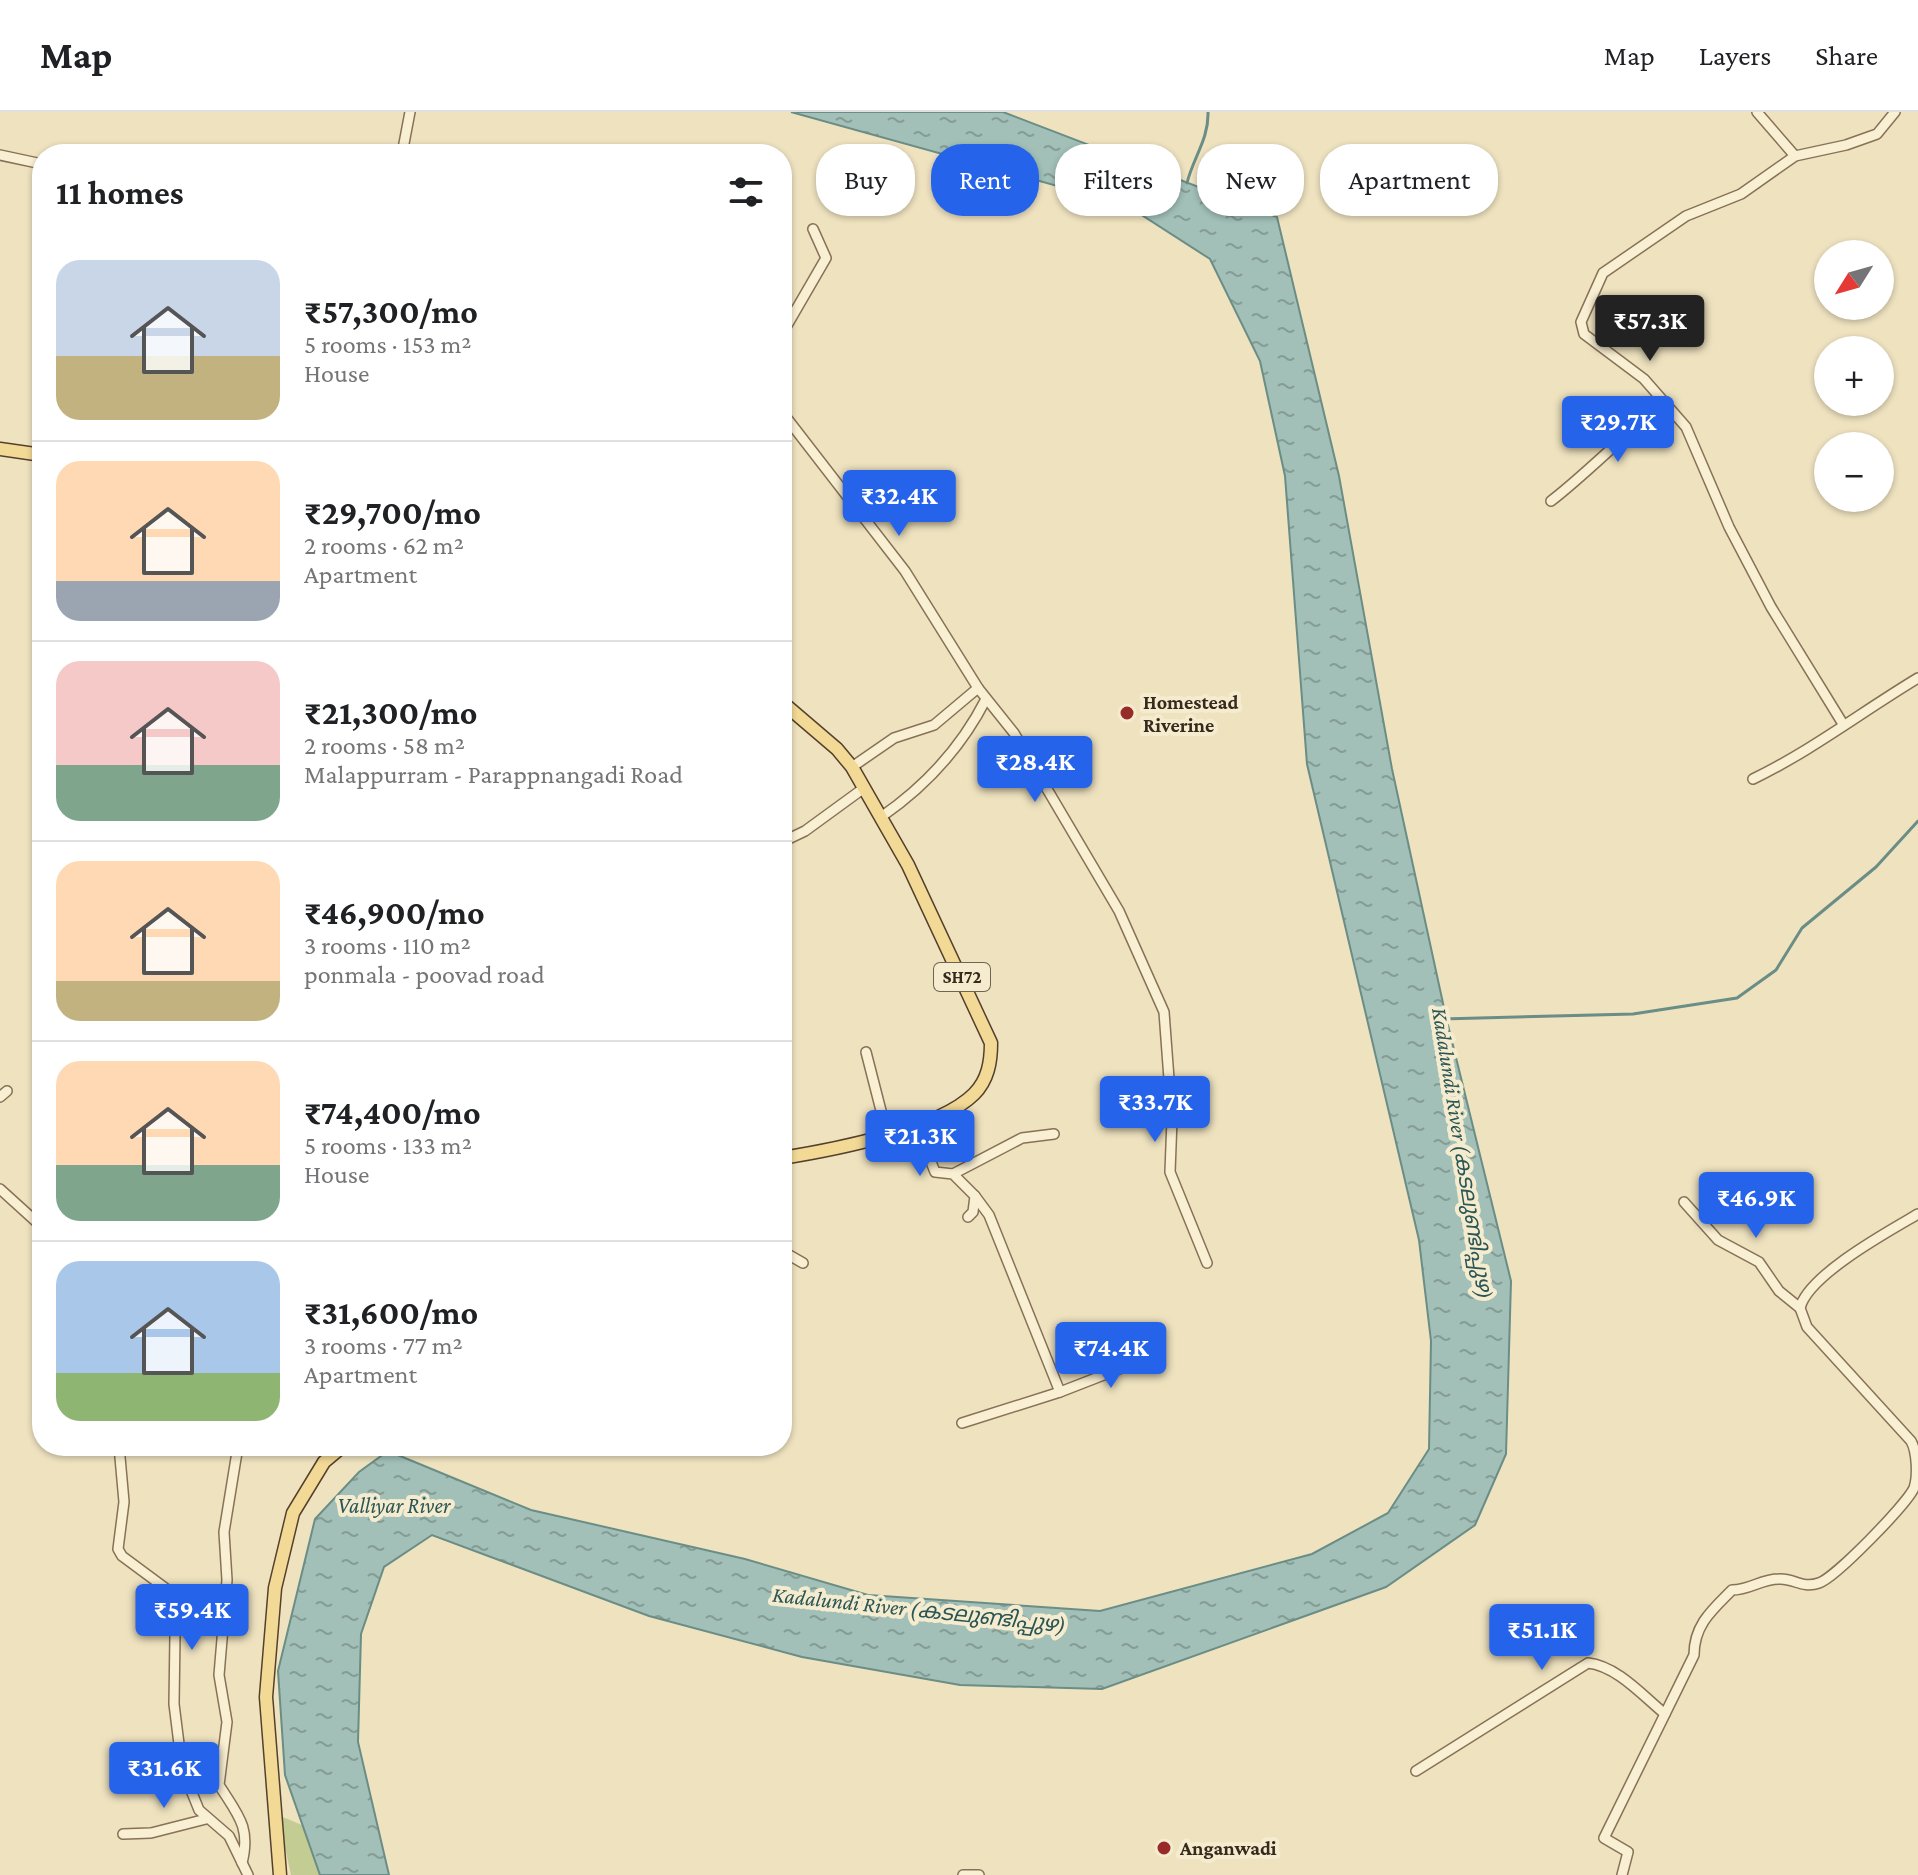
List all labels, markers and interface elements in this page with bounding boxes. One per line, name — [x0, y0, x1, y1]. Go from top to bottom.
text: Map — [40, 34, 113, 76]
text: Map — [1604, 40, 1655, 71]
text: Layers — [1699, 40, 1771, 71]
text: Share — [1815, 40, 1878, 71]
chip: Buy — [816, 144, 915, 216]
chip: Rent — [931, 144, 1039, 216]
chip: Filters — [1055, 144, 1181, 216]
chip: New — [1197, 144, 1304, 216]
chip: Apartment — [1320, 144, 1498, 216]
icon: filters — [724, 170, 768, 214]
text: 11 homes — [56, 174, 184, 211]
north arrow — [1814, 240, 1894, 320]
map controls — [1814, 240, 1894, 512]
icon: home — [120, 292, 216, 388]
text: ₹57,300/mo — [304, 293, 478, 330]
pin: ₹57.3K — [1585, 295, 1715, 363]
text: ₹57.3K — [1613, 306, 1687, 335]
text: 5 rooms · 153 m² — [304, 330, 472, 359]
button: + — [1814, 336, 1894, 416]
text: House — [304, 359, 369, 388]
pin: ₹29.7K — [1553, 396, 1683, 464]
text: ₹29.7K — [1580, 407, 1656, 436]
button: − — [1814, 432, 1894, 512]
pin: ₹32.4K — [834, 470, 964, 538]
text: ₹32.4K — [861, 481, 937, 510]
icon: home — [120, 493, 216, 589]
text: ₹29,700/mo — [304, 494, 481, 531]
text: 2 rooms · 62 m² — [304, 531, 464, 560]
text: Apartment — [304, 560, 417, 589]
place label: Homestead Riverine — [1143, 691, 1239, 736]
icon: home — [120, 693, 216, 789]
text: ₹21,300/mo — [304, 694, 478, 731]
marker: Homestead Riverine — [1118, 704, 1136, 722]
text: 2 rooms · 58 m² — [304, 731, 465, 760]
pin: ₹28.4K — [970, 736, 1100, 804]
text: ₹28.4K — [995, 747, 1075, 776]
text: Malappurram - Parappnangadi Road — [304, 760, 683, 789]
icon: home — [120, 893, 216, 989]
text: ₹46,900/mo — [304, 894, 485, 931]
text: 3 rooms · 110 m² — [304, 931, 471, 960]
text: ponmala - poovad road — [304, 960, 545, 989]
road number: SH72 — [934, 963, 990, 991]
water label: Kadalundi River (കടലുണ്ടിപ്പുഴ) — [1424, 1006, 1498, 1301]
pin: ₹33.7K — [1090, 1076, 1220, 1144]
text: ₹33.7K — [1118, 1087, 1192, 1116]
icon: home — [120, 1093, 216, 1189]
text: ₹74,400/mo — [304, 1094, 481, 1131]
pin: ₹21.3K — [855, 1110, 985, 1178]
text: ₹21.3K — [883, 1121, 957, 1150]
text: 5 rooms · 133 m² — [304, 1131, 472, 1160]
text: House — [304, 1160, 369, 1189]
pin: ₹46.9K — [1691, 1172, 1821, 1240]
text: ₹46.9K — [1717, 1183, 1795, 1212]
icon: home — [120, 1293, 216, 1389]
text: ₹31,600/mo — [304, 1294, 478, 1331]
pin: ₹74.4K — [1046, 1322, 1176, 1390]
text: 3 rooms · 77 m² — [304, 1331, 463, 1360]
text: ₹74.4K — [1073, 1333, 1149, 1362]
text: Apartment — [304, 1360, 417, 1389]
water label: Valliyar River — [338, 1493, 452, 1518]
water label: Kadalundi River (കടലുണ്ടിപ്പുഴ) — [771, 1582, 1067, 1640]
pin: ₹59.4K — [127, 1584, 257, 1652]
text: ₹59.4K — [154, 1595, 231, 1624]
pin: ₹51.1K — [1477, 1604, 1607, 1672]
text: ₹51.1K — [1507, 1615, 1577, 1644]
pin: ₹31.6K — [99, 1742, 229, 1810]
text: ₹31.6K — [127, 1753, 201, 1782]
place label: Anganwadi — [1179, 1837, 1277, 1859]
marker: Anganwadi — [1155, 1839, 1173, 1857]

